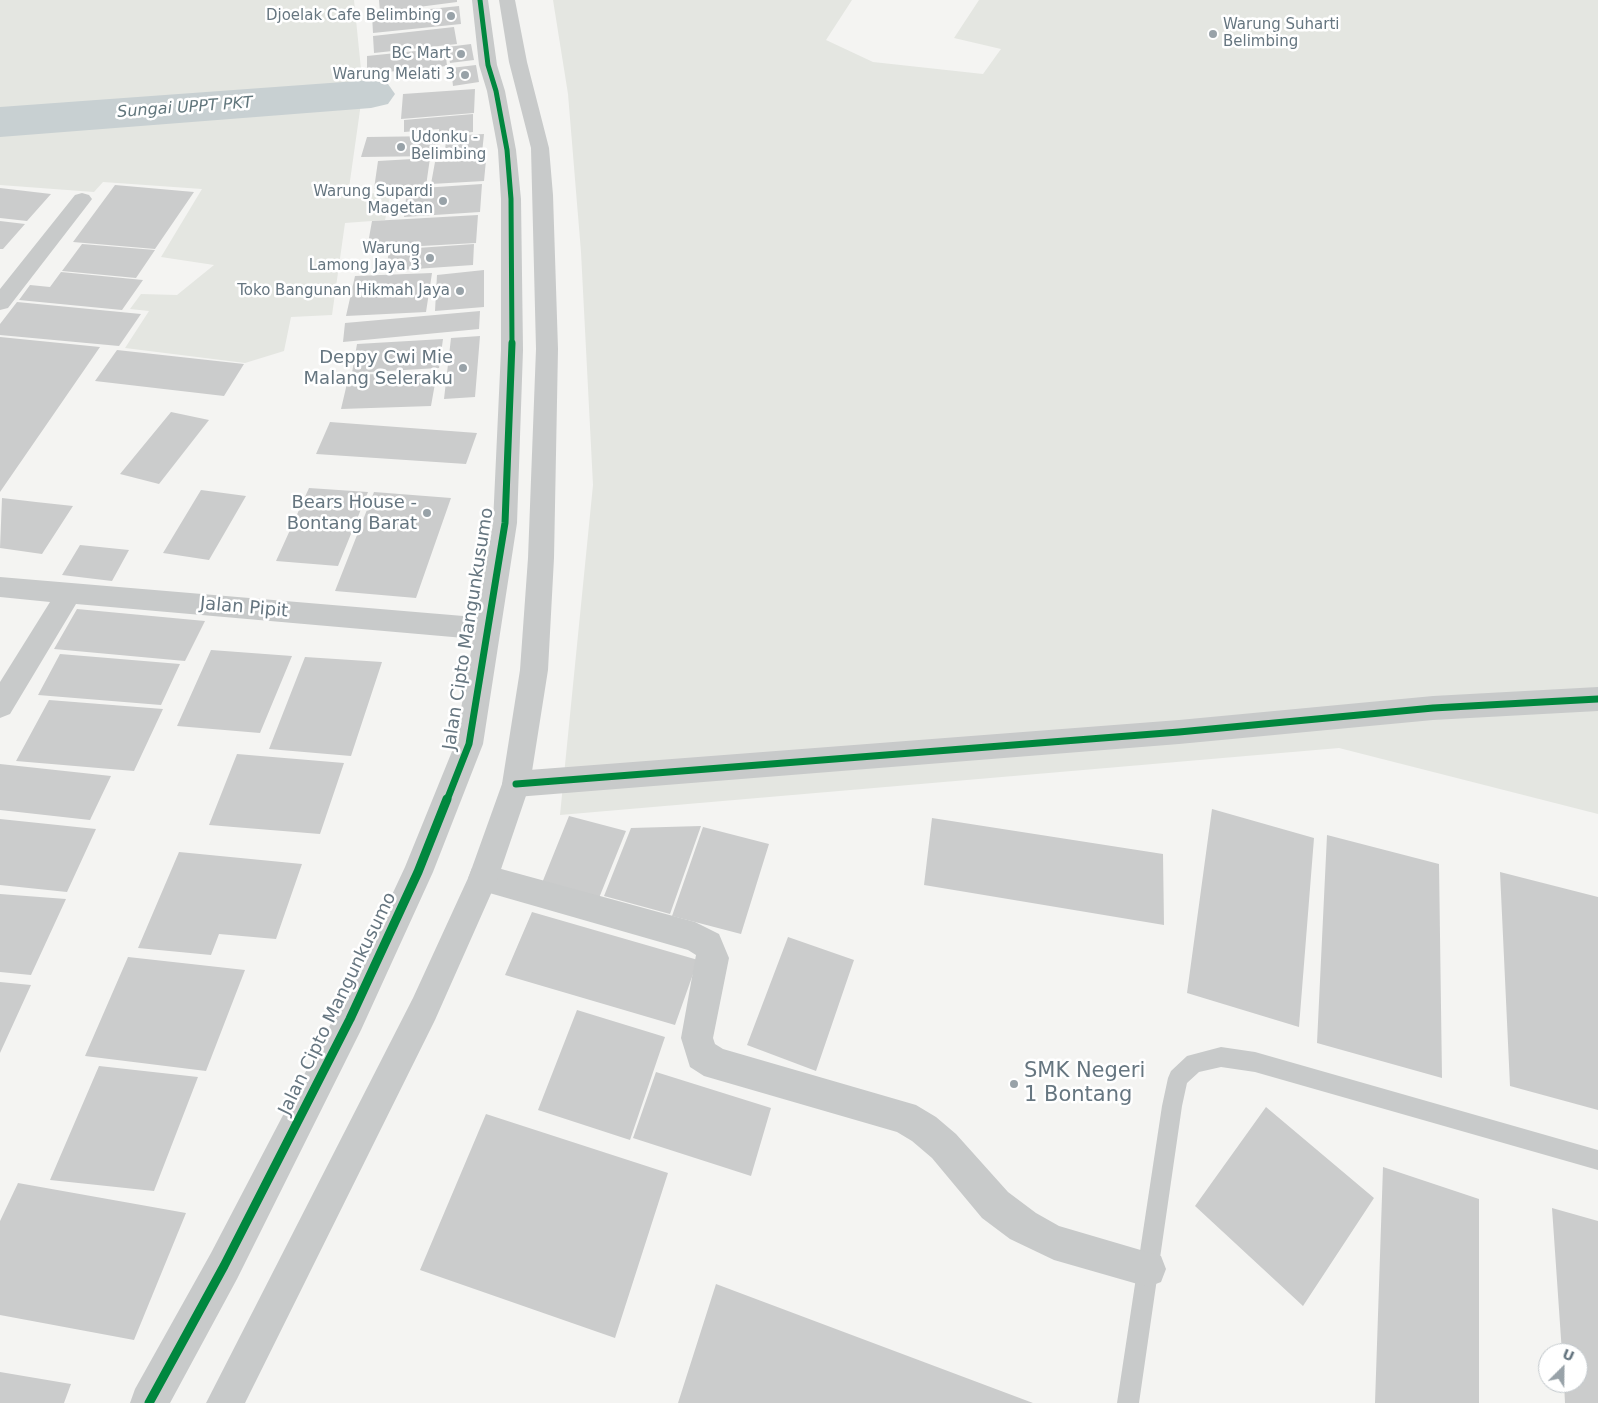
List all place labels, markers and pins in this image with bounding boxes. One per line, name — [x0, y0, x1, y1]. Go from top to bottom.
place label: Djoelak Cafe Belimbing — [266, 7, 441, 25]
marker: Djoelak Cafe Belimbing — [445, 10, 457, 22]
place label: Warung Suharti Belimbing — [1223, 16, 1339, 51]
marker: Warung Suharti Belimbing — [1207, 28, 1219, 40]
place label: BC Mart — [392, 45, 451, 63]
marker: BC Mart — [455, 48, 467, 60]
place label: Warung Melati 3 — [333, 66, 455, 84]
marker: Warung Melati 3 — [459, 69, 471, 81]
place label: Udonku - Belimbing — [411, 129, 486, 164]
marker: Udonku - Belimbing — [395, 141, 407, 153]
place label: Warung Supardi Magetan — [313, 183, 433, 218]
marker: Warung Supardi Magetan — [437, 195, 449, 207]
place label: Warung Lamong Jaya 3 — [309, 240, 420, 275]
marker: Warung Lamong Jaya 3 — [424, 252, 436, 264]
place label: Toko Bangunan Hikmah Jaya — [237, 282, 450, 300]
marker: Toko Bangunan Hikmah Jaya — [454, 285, 466, 297]
place label: Deppy Cwi Mie Malang Seleraku — [304, 347, 453, 389]
marker: Deppy Cwi Mie Malang Seleraku — [457, 362, 469, 374]
place label: Bears House - Bontang Barat — [287, 492, 417, 534]
marker: Bears House - Bontang Barat — [421, 507, 433, 519]
place label: SMK Negeri 1 Bontang — [1024, 1059, 1145, 1109]
marker: SMK Negeri 1 Bontang — [1008, 1078, 1020, 1090]

